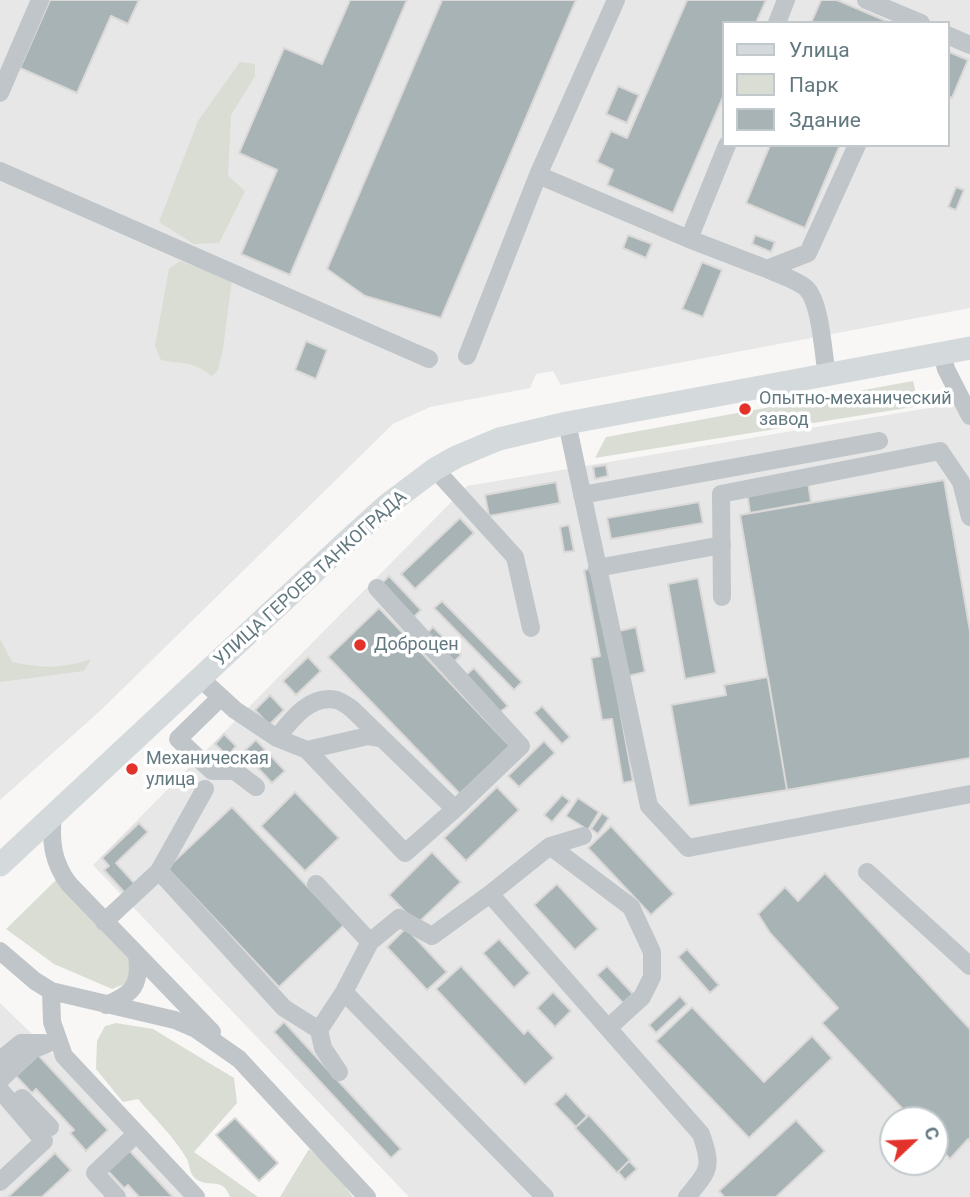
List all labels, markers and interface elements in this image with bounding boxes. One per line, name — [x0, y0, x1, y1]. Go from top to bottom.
legend — [722, 21, 949, 147]
text: Улица — [789, 38, 850, 62]
text: Парк — [789, 73, 839, 97]
text: Здание — [789, 108, 861, 132]
place label: Опытно-механический завод — [759, 388, 952, 430]
marker: Опытно-механический завод — [737, 401, 753, 417]
street label: УЛИЦА ГЕРОЕВ ТАНКОГРАДА — [210, 487, 412, 671]
place label: Доброцен — [374, 634, 459, 656]
marker: Доброцен — [352, 637, 368, 653]
place label: Механическая улица — [146, 748, 269, 790]
marker: Механическая улица — [124, 761, 140, 777]
north arrow — [879, 1106, 949, 1176]
text: С — [919, 1123, 945, 1144]

